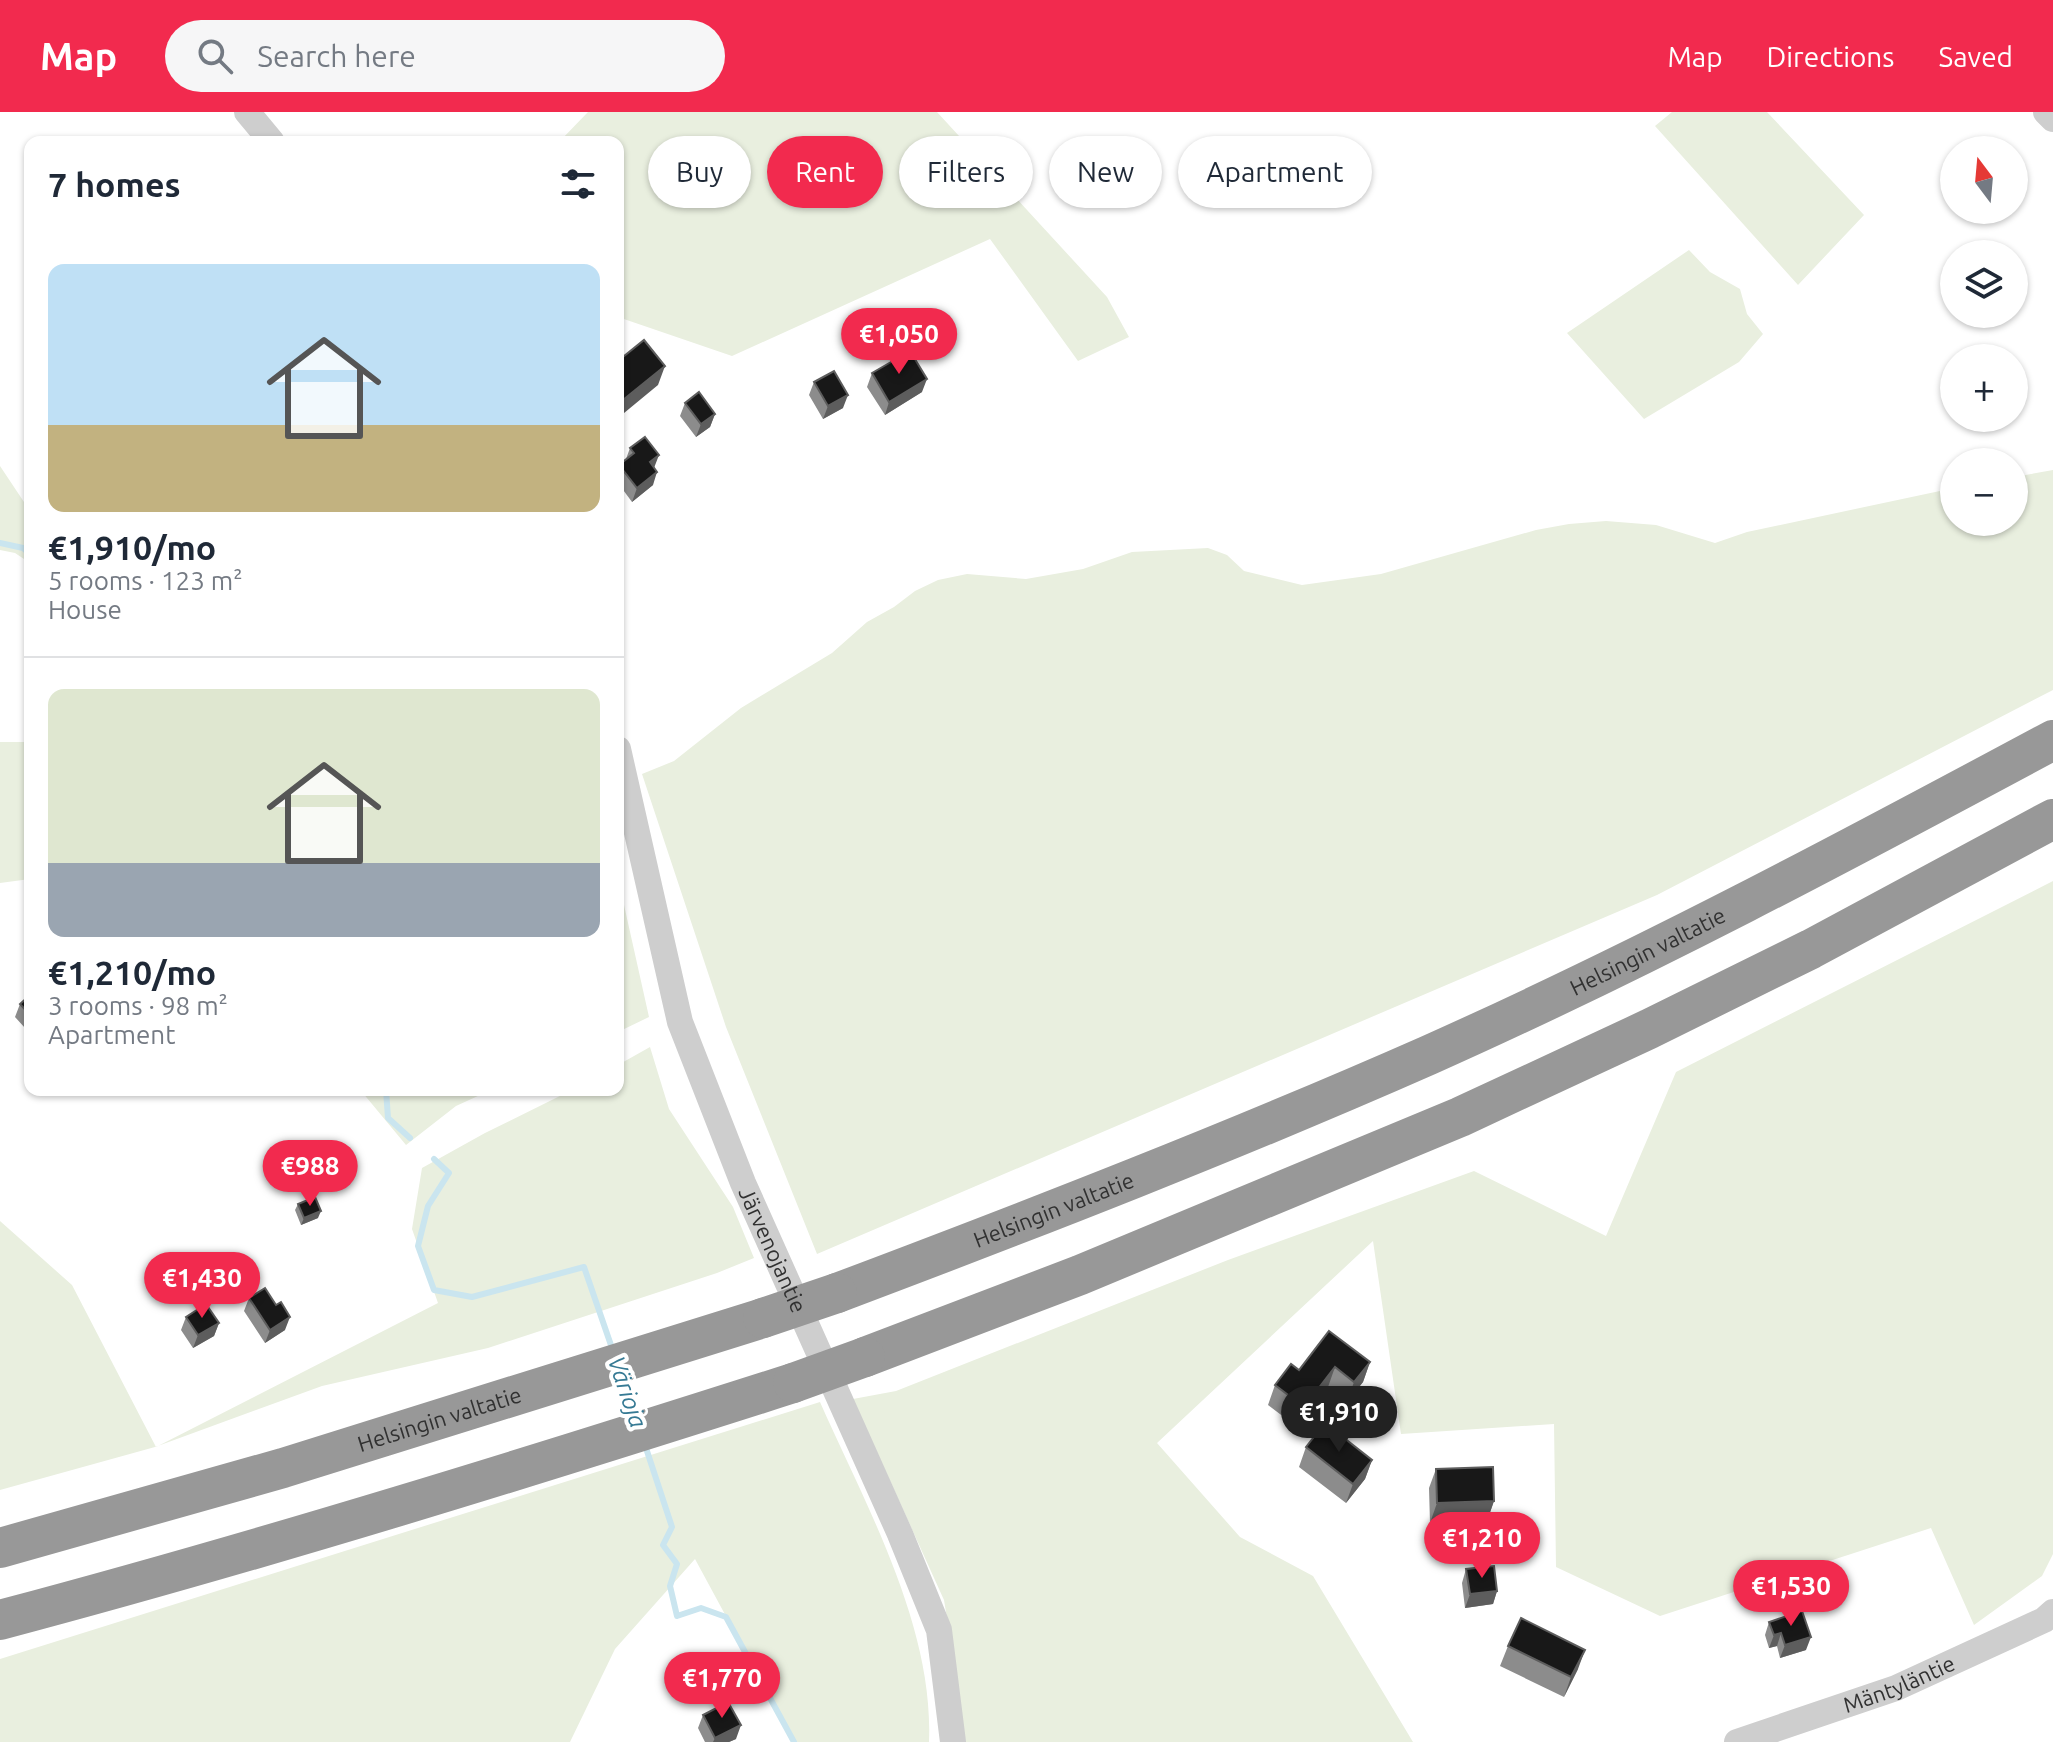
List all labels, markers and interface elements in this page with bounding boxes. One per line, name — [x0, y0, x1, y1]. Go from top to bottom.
search box — [165, 20, 725, 92]
icon: search — [193, 34, 237, 78]
text: Map — [40, 35, 117, 77]
text: Search here — [257, 39, 416, 73]
text: Map — [1667, 41, 1723, 72]
text: Directions — [1767, 41, 1894, 72]
text: Saved — [1938, 41, 2013, 72]
chip: Buy — [648, 136, 751, 208]
chip: Rent — [767, 136, 883, 208]
chip: Filters — [899, 136, 1033, 208]
chip: New — [1049, 136, 1162, 208]
chip: Apartment — [1178, 136, 1372, 208]
north arrow — [1940, 136, 2028, 224]
map controls — [1940, 136, 2028, 536]
icon: filters — [556, 162, 600, 206]
text: 7 homes — [48, 165, 181, 203]
button: layers — [1940, 240, 2028, 328]
pin: €1,050 — [834, 308, 964, 376]
icon: home — [252, 316, 396, 460]
text: €1,050 — [859, 319, 939, 348]
button: + — [1940, 344, 2028, 432]
button: − — [1940, 448, 2028, 536]
text: €1,910/mo — [48, 528, 216, 566]
text: 5 rooms · 123 m² — [48, 566, 243, 595]
text: House — [48, 595, 122, 624]
icon: home — [252, 741, 396, 885]
street label: Helsingin valtatie — [1566, 902, 1729, 1000]
text: €1,210/mo — [48, 953, 216, 991]
text: 3 rooms · 98 m² — [48, 991, 228, 1020]
text: Apartment — [48, 1020, 175, 1049]
pin: €988 — [263, 1140, 357, 1208]
text: €988 — [281, 1151, 339, 1180]
street label: Helsingin valtatie — [970, 1167, 1137, 1252]
street label: Järvenojantie — [734, 1183, 812, 1316]
pin: €1,430 — [137, 1252, 267, 1320]
text: €1,430 — [162, 1263, 242, 1292]
water label: Värioja — [603, 1353, 652, 1431]
street label: Helsingin valtatie — [354, 1381, 524, 1456]
pin: €1,910 — [1274, 1386, 1404, 1454]
text: €1,910 — [1299, 1397, 1379, 1426]
pin: €1,210 — [1417, 1512, 1547, 1580]
text: €1,210 — [1442, 1523, 1522, 1552]
pin: €1,530 — [1726, 1560, 1856, 1628]
text: €1,530 — [1751, 1571, 1831, 1600]
street label: Mäntyläntie — [1840, 1650, 1958, 1717]
pin: €1,770 — [657, 1652, 787, 1720]
text: €1,770 — [682, 1663, 762, 1692]

